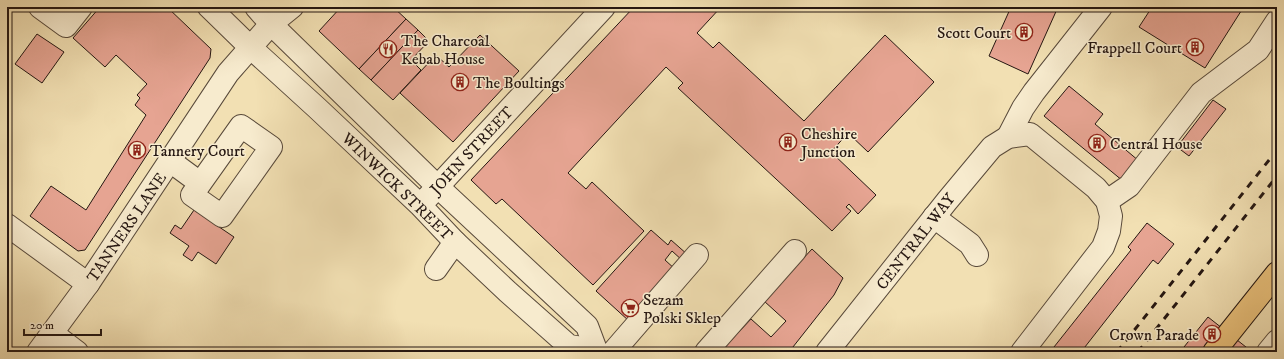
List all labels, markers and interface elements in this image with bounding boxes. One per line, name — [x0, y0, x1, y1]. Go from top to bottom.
building icon: Scott Court — [1014, 22, 1034, 42]
place label: Scott Court — [937, 23, 1011, 43]
place label: The Charcoal Kebab House — [401, 31, 490, 69]
building icon: Frappell Court — [1185, 37, 1205, 57]
place label: Frappell Court — [1087, 38, 1182, 58]
restaurant icon: The Charcoal Kebab House — [378, 39, 398, 59]
building icon: The Boultings — [450, 72, 470, 92]
place label: The Boultings — [473, 73, 565, 93]
street label: JOHN STREET — [424, 102, 518, 200]
place label: Cheshire Junction — [799, 124, 857, 162]
street label: WINWICK STREET — [337, 128, 457, 245]
building icon: Cheshire Junction — [778, 132, 798, 152]
building icon: Central House — [1087, 133, 1107, 153]
place label: Central House — [1110, 134, 1203, 154]
building icon: Tannery Court — [127, 140, 147, 160]
place label: Tannery Court — [150, 141, 245, 161]
street label: TANNERS LANE — [83, 169, 171, 286]
street label: CENTRAL WAY — [872, 189, 960, 294]
place label: Sezam Polski Sklep — [643, 290, 721, 328]
supermarket icon: Sezam Polski Sklep — [620, 298, 640, 318]
scale bar — [24, 311, 101, 337]
text: 20 m — [30, 318, 54, 333]
building icon: Crown Parade — [1202, 324, 1222, 344]
place label: Crown Parade — [1109, 325, 1199, 345]

